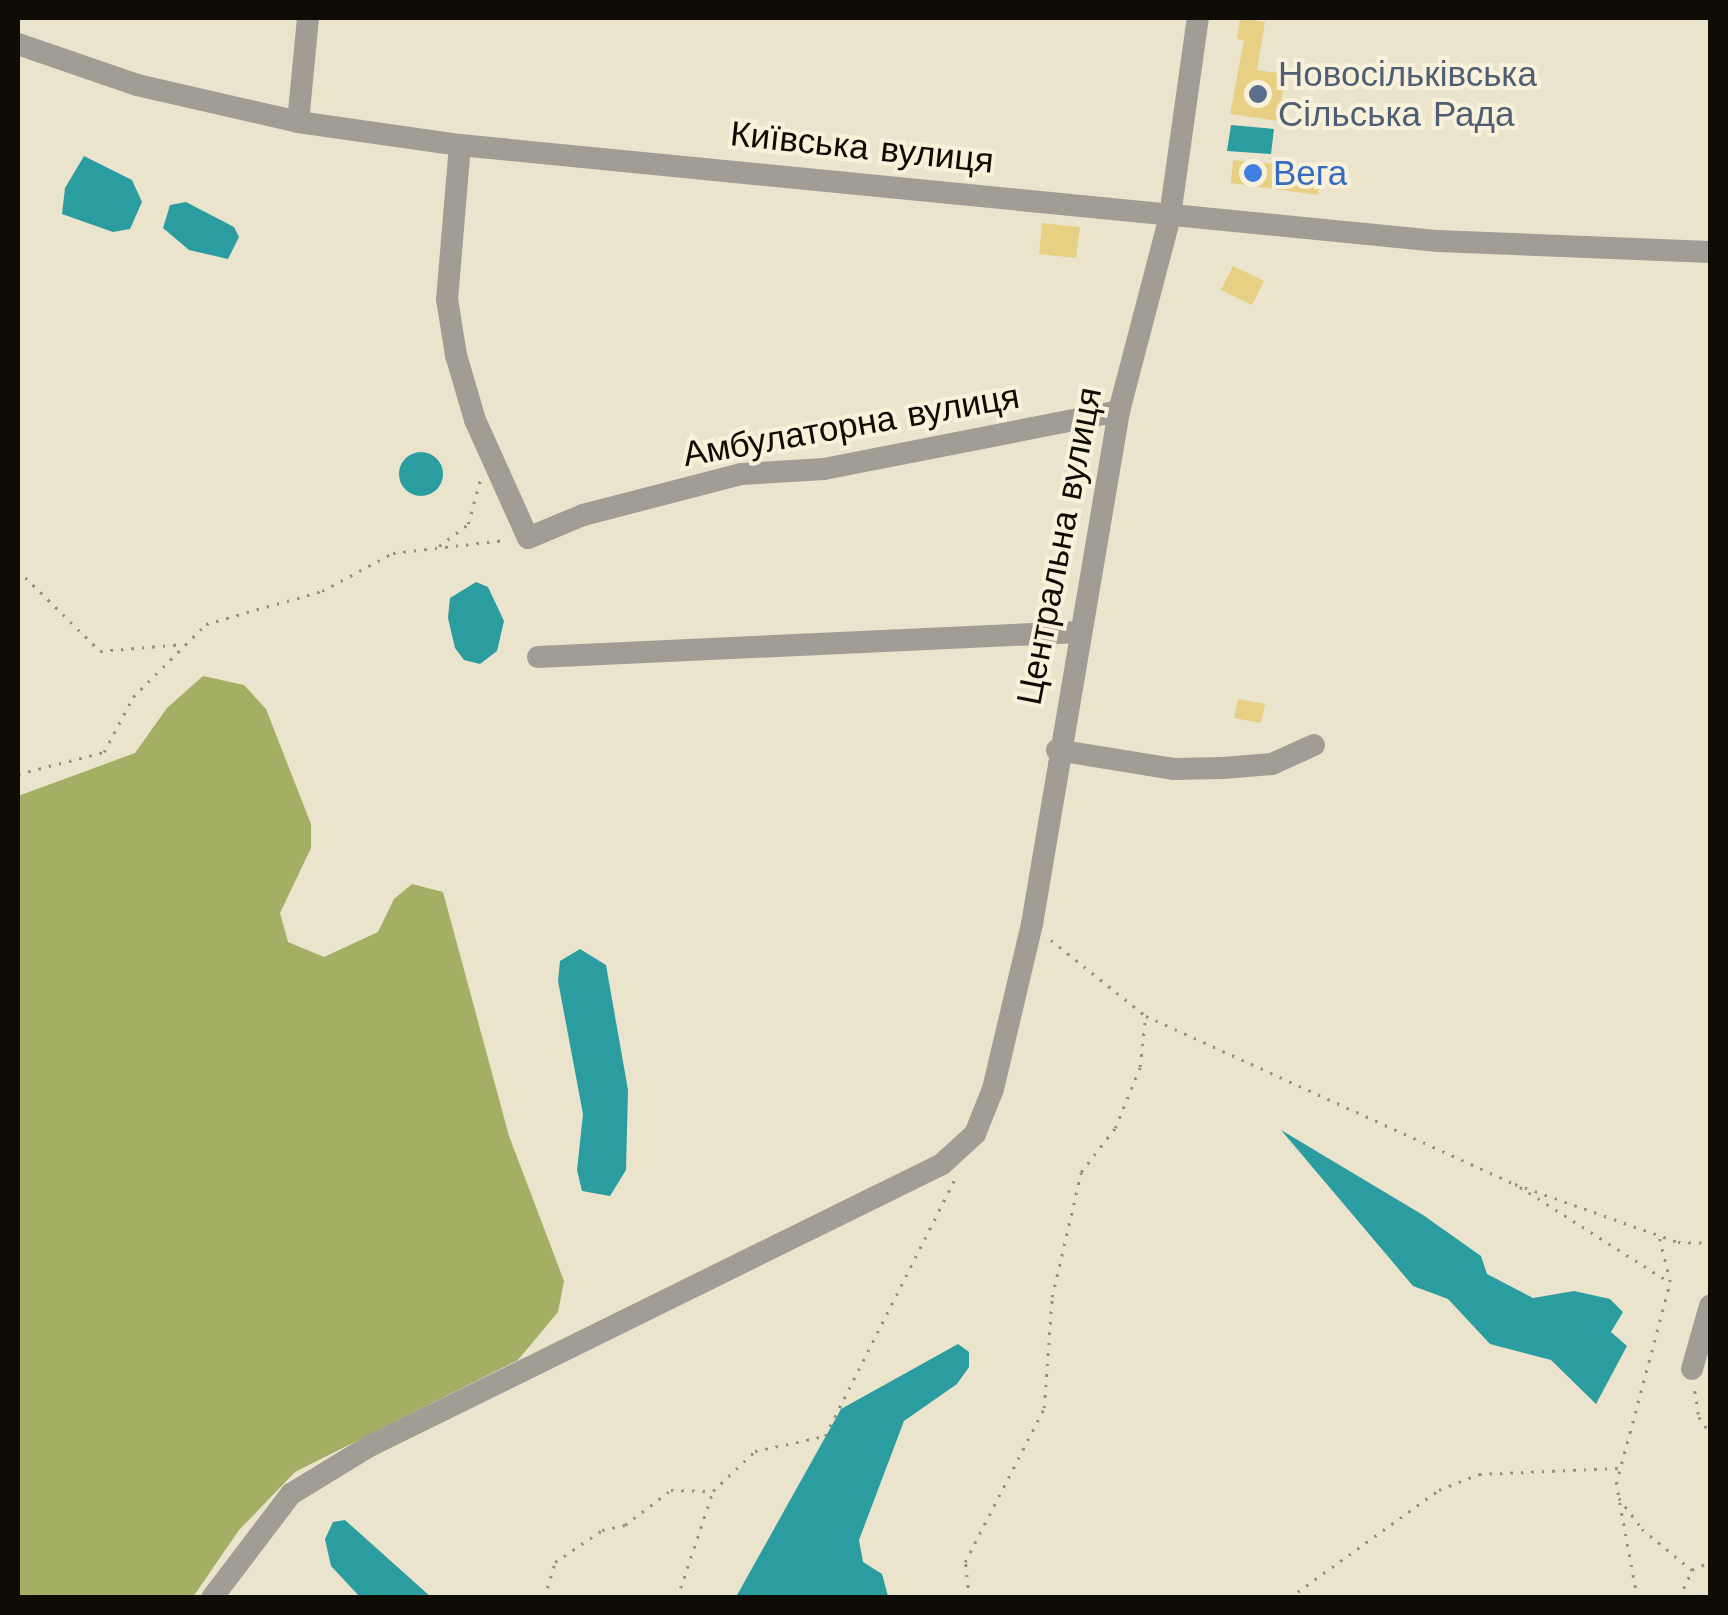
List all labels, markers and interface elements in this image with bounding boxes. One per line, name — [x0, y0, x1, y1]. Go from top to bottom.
place label: Новосільківська Сільська Рада — [1278, 53, 1537, 135]
marker: Новосільківська Сільська Рада — [1247, 83, 1269, 105]
street label: Київська вулиця — [728, 112, 996, 182]
place label: Вега — [1273, 152, 1347, 194]
marker: Вега — [1242, 162, 1264, 184]
street label: Амбулаторна вулиця — [679, 375, 1023, 475]
street label: Центральна вулиця — [1008, 384, 1110, 708]

